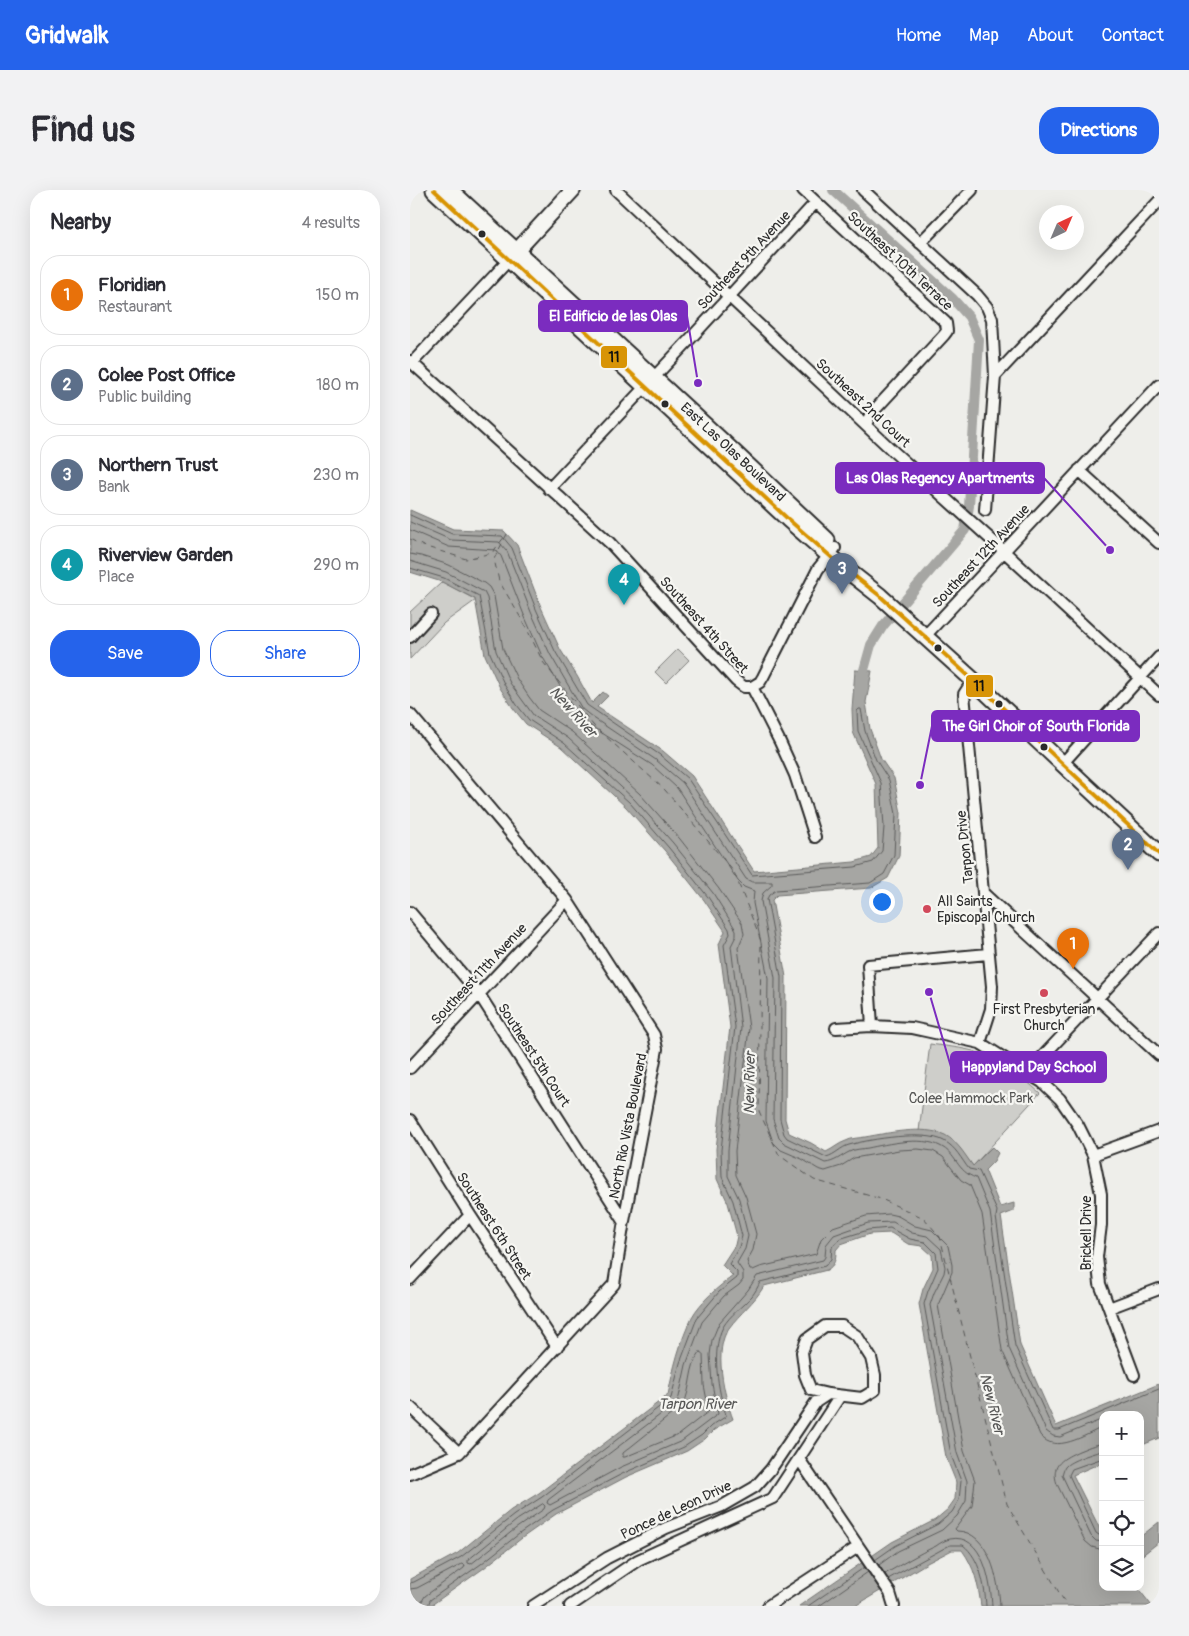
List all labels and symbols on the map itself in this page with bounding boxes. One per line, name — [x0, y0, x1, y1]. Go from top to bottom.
north arrow — [1039, 205, 1084, 250]
street label: Southeast 9th Avenue — [694, 207, 794, 313]
street label: Southeast 10th Terrace — [844, 208, 956, 314]
unlabelled marker — [477, 229, 487, 239]
callout: El Edificio de las Olas — [539, 301, 687, 331]
text: El Edificio de las Olas — [549, 307, 677, 326]
line badge: 11 — [600, 345, 628, 369]
text: 11 — [609, 349, 619, 366]
street label: Southeast 2nd Court — [812, 355, 914, 451]
unlabelled marker — [660, 399, 670, 409]
street label: East Las Olas Boulevard — [677, 399, 789, 505]
callout: Las Olas Regency Apartments — [836, 463, 1044, 493]
text: Las Olas Regency Apartments — [846, 469, 1035, 488]
street label: Southeast 12th Avenue — [929, 501, 1033, 611]
pin: 3 — [826, 553, 858, 594]
pin: 4 — [608, 564, 640, 605]
street label: Southeast 4th Street — [656, 573, 752, 677]
unlabelled marker — [933, 643, 943, 653]
line badge: 11 — [965, 674, 994, 698]
text: 11 — [974, 678, 984, 695]
water label: New River — [545, 683, 602, 743]
unlabelled marker — [994, 699, 1004, 709]
callout: The Girl Choir of South Florida — [932, 711, 1139, 741]
text: The Girl Choir of South Florida — [941, 717, 1130, 736]
unlabelled marker — [1039, 742, 1049, 752]
street label: Tarpon Drive — [953, 810, 977, 884]
pin: 2 — [1112, 829, 1144, 870]
your location — [869, 889, 895, 915]
place label: All Saints Episcopal Church — [937, 893, 1035, 926]
marker: All Saints Episcopal Church — [921, 903, 933, 915]
street label: Southeast 11th Avenue — [428, 920, 530, 1028]
pin: 1 — [1057, 928, 1089, 969]
marker: First Presbyterian Church — [1038, 987, 1050, 999]
street label: Southeast 5th Court — [494, 1000, 574, 1110]
place label: First Presbyterian Church — [992, 1001, 1096, 1034]
water label: New River — [740, 1050, 760, 1114]
street label: North Rio Vista Boulevard — [606, 1052, 650, 1200]
callout: Happyland Day School — [951, 1052, 1106, 1082]
text: Happyland Day School — [961, 1058, 1097, 1077]
park label: Colee Hammock Park — [909, 1090, 1033, 1107]
street label: Southeast 6th Street — [453, 1169, 535, 1283]
street label: Brickell Drive — [1078, 1195, 1095, 1270]
water label: New River — [975, 1372, 1009, 1438]
water label: Tarpon River — [658, 1395, 738, 1414]
street label: Ponce de Leon Drive — [618, 1477, 734, 1543]

